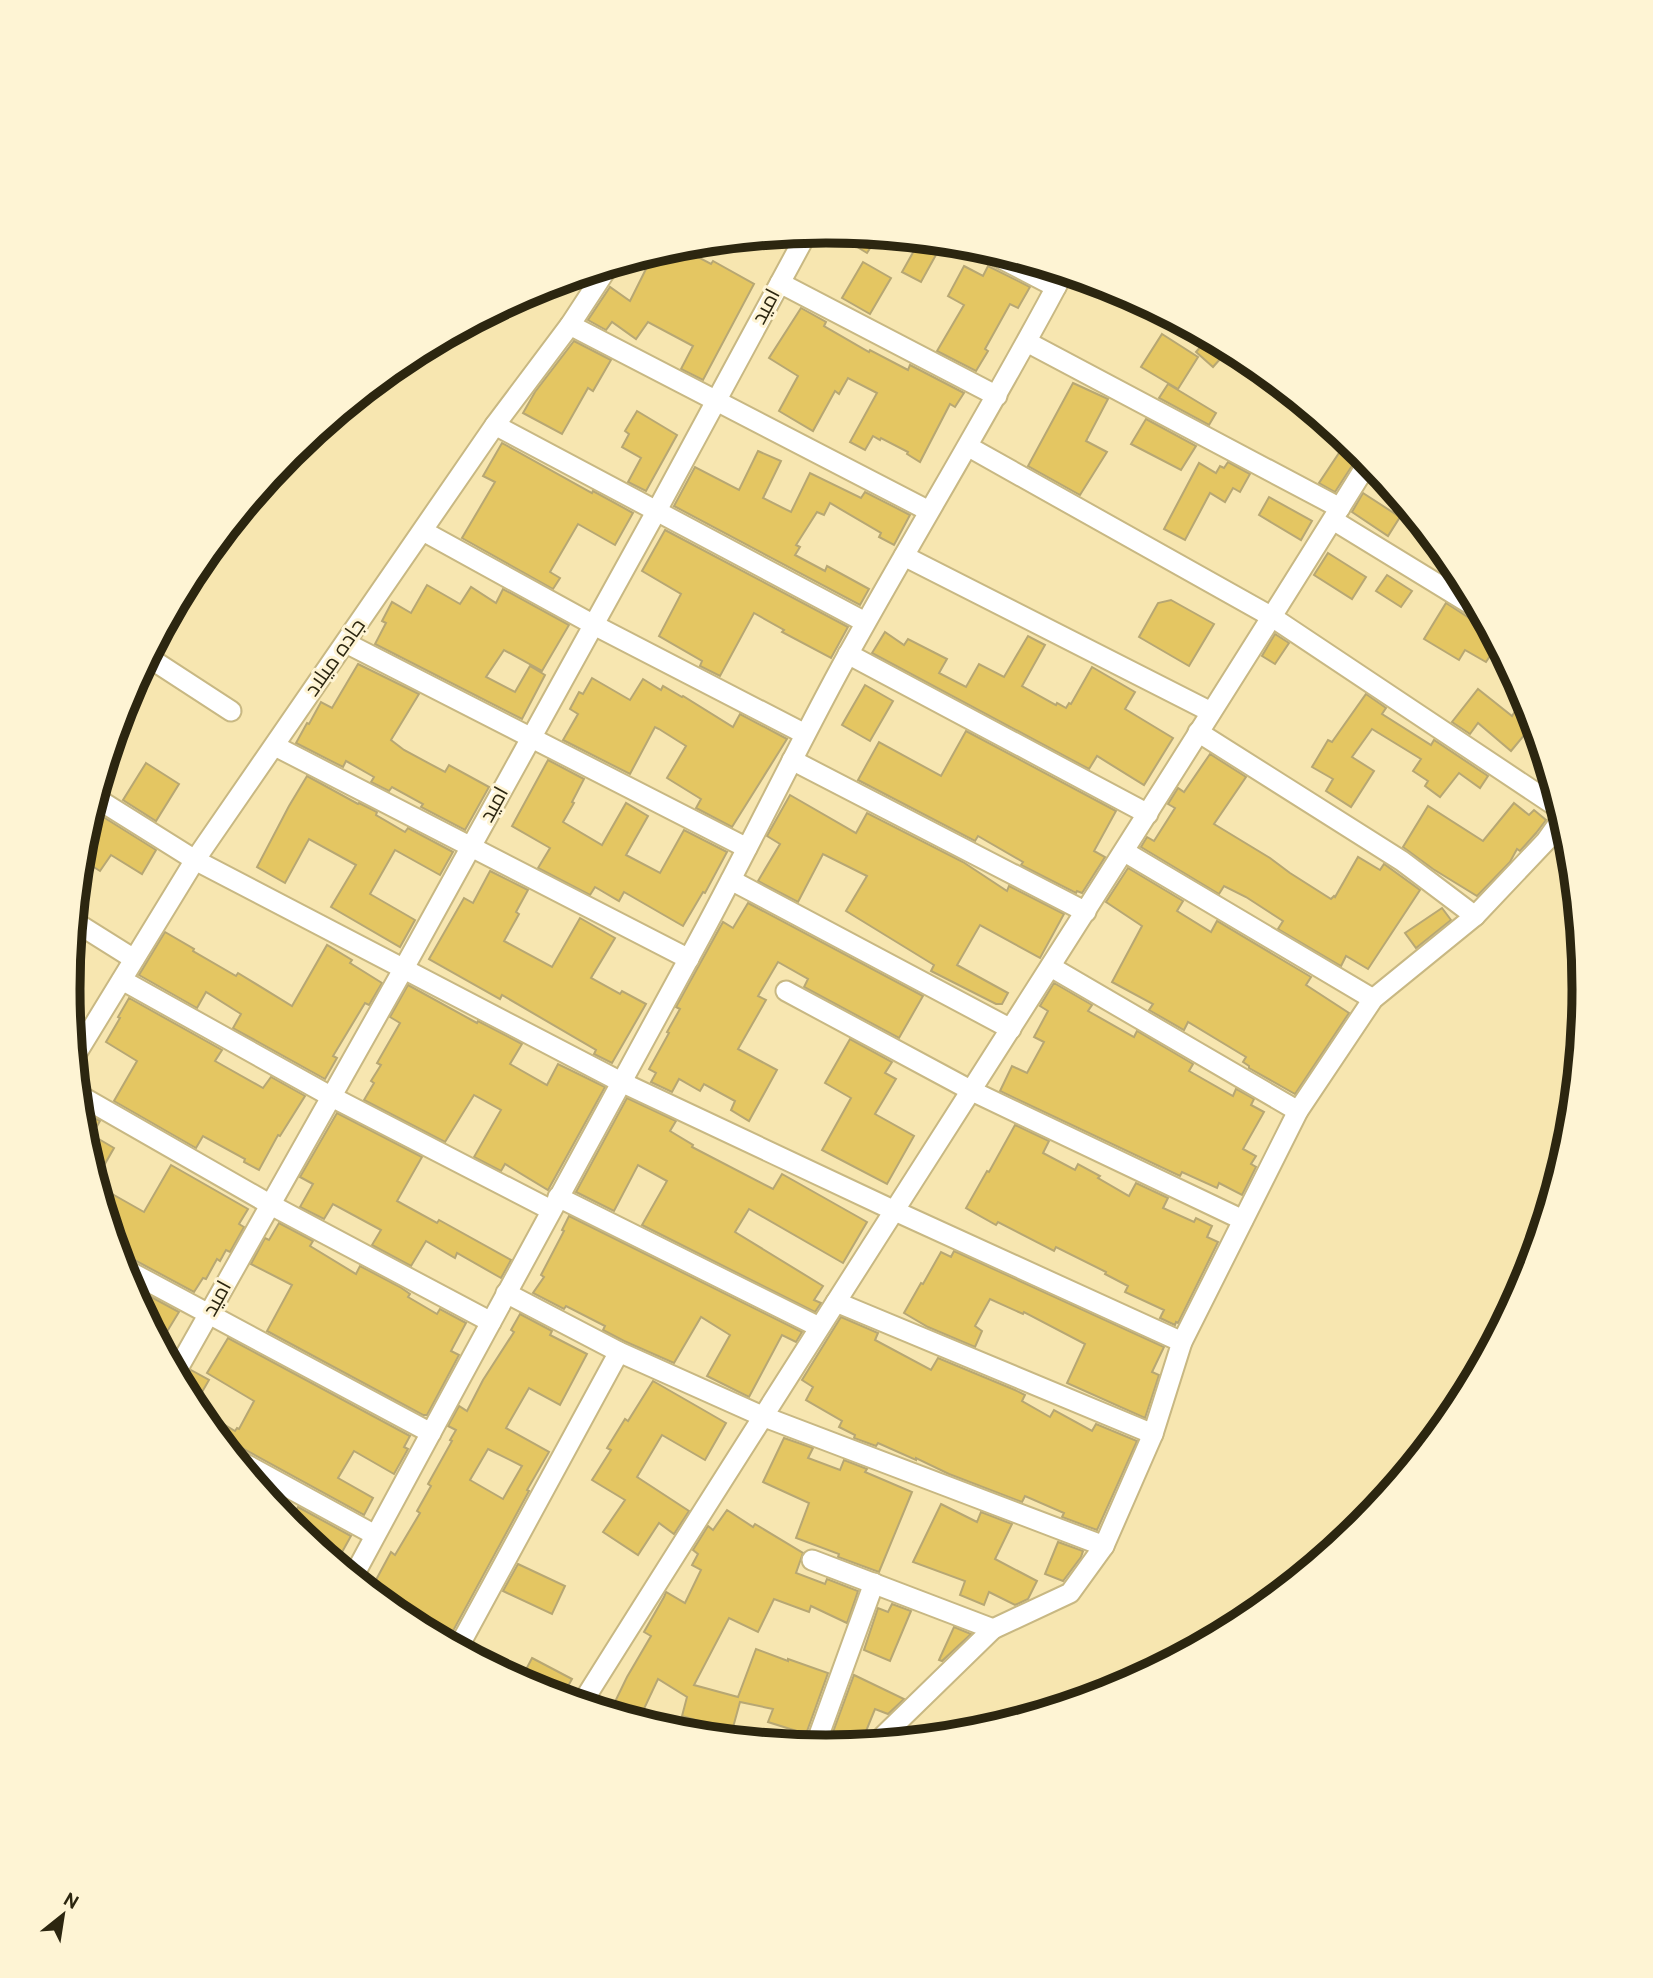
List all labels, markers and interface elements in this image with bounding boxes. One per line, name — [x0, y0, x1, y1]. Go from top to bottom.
street label: امید — [747, 285, 787, 329]
street label: جاده میلاد — [299, 614, 373, 702]
street label: امید — [474, 782, 516, 828]
street label: امید — [197, 1276, 239, 1322]
north arrow — [28, 1880, 98, 1950]
text: N — [59, 1888, 82, 1916]

